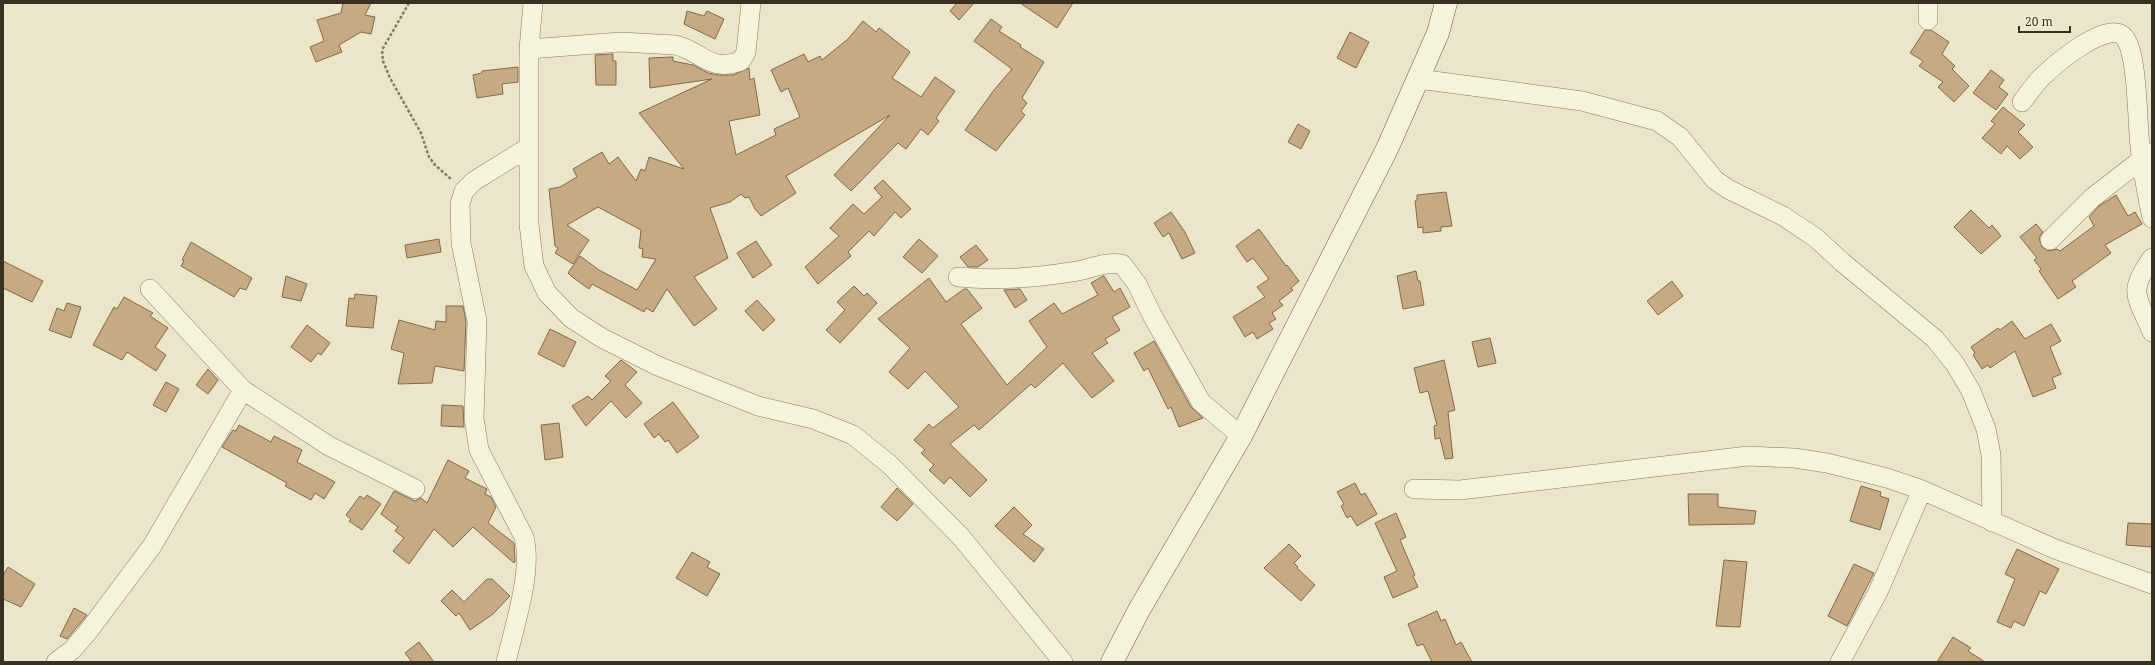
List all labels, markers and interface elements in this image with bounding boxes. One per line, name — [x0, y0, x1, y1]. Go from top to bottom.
scale bar — [2019, 8, 2070, 34]
text: 20 m — [2025, 13, 2053, 30]

